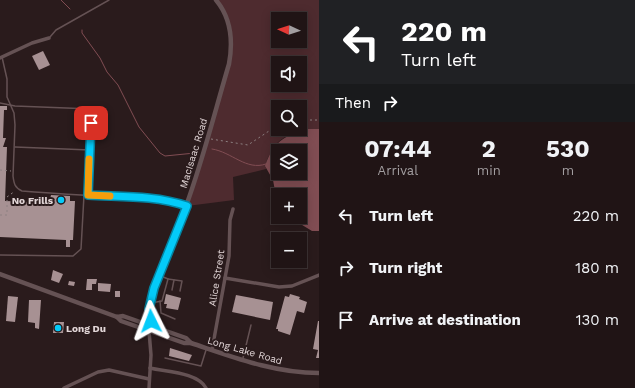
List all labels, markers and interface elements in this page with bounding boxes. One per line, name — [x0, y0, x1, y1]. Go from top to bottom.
north arrow — [271, 12, 307, 48]
map controls — [271, 12, 307, 268]
text: 220 m — [401, 15, 487, 48]
icon: left — [335, 16, 387, 68]
text: Turn left — [401, 49, 476, 70]
button: sound — [271, 56, 307, 92]
icon: right — [379, 92, 401, 114]
text: Then — [335, 94, 371, 112]
button: search — [271, 100, 307, 136]
pin — [74, 106, 108, 140]
icon: arrive — [80, 112, 102, 134]
street label: MacIsaac Road — [178, 117, 209, 189]
text: 07:44 — [364, 135, 432, 163]
text: 2 — [482, 135, 496, 163]
text: 530 — [546, 135, 590, 163]
button: layers — [271, 144, 307, 180]
text: Arrival — [378, 163, 418, 178]
text: min — [477, 163, 501, 178]
text: m — [562, 163, 574, 178]
button: + — [271, 188, 307, 224]
place label: No Frills — [12, 195, 54, 206]
marker: No Frills — [56, 195, 66, 205]
icon: left — [335, 205, 357, 227]
text: Turn left — [369, 207, 433, 225]
text: 220 m — [573, 207, 619, 225]
button: − — [271, 232, 307, 268]
street label: Alice Street — [207, 248, 227, 307]
icon: right — [335, 257, 357, 279]
text: Turn right — [369, 259, 442, 277]
text: 180 m — [575, 259, 619, 277]
position arrow — [130, 300, 172, 342]
icon: arrive — [335, 309, 357, 331]
text: Arrive at destination — [369, 311, 521, 329]
text: 130 m — [576, 311, 619, 329]
marker: Long Du — [53, 323, 63, 333]
place label: Long Du — [66, 323, 106, 334]
street label: Long Lake Road — [206, 335, 284, 366]

